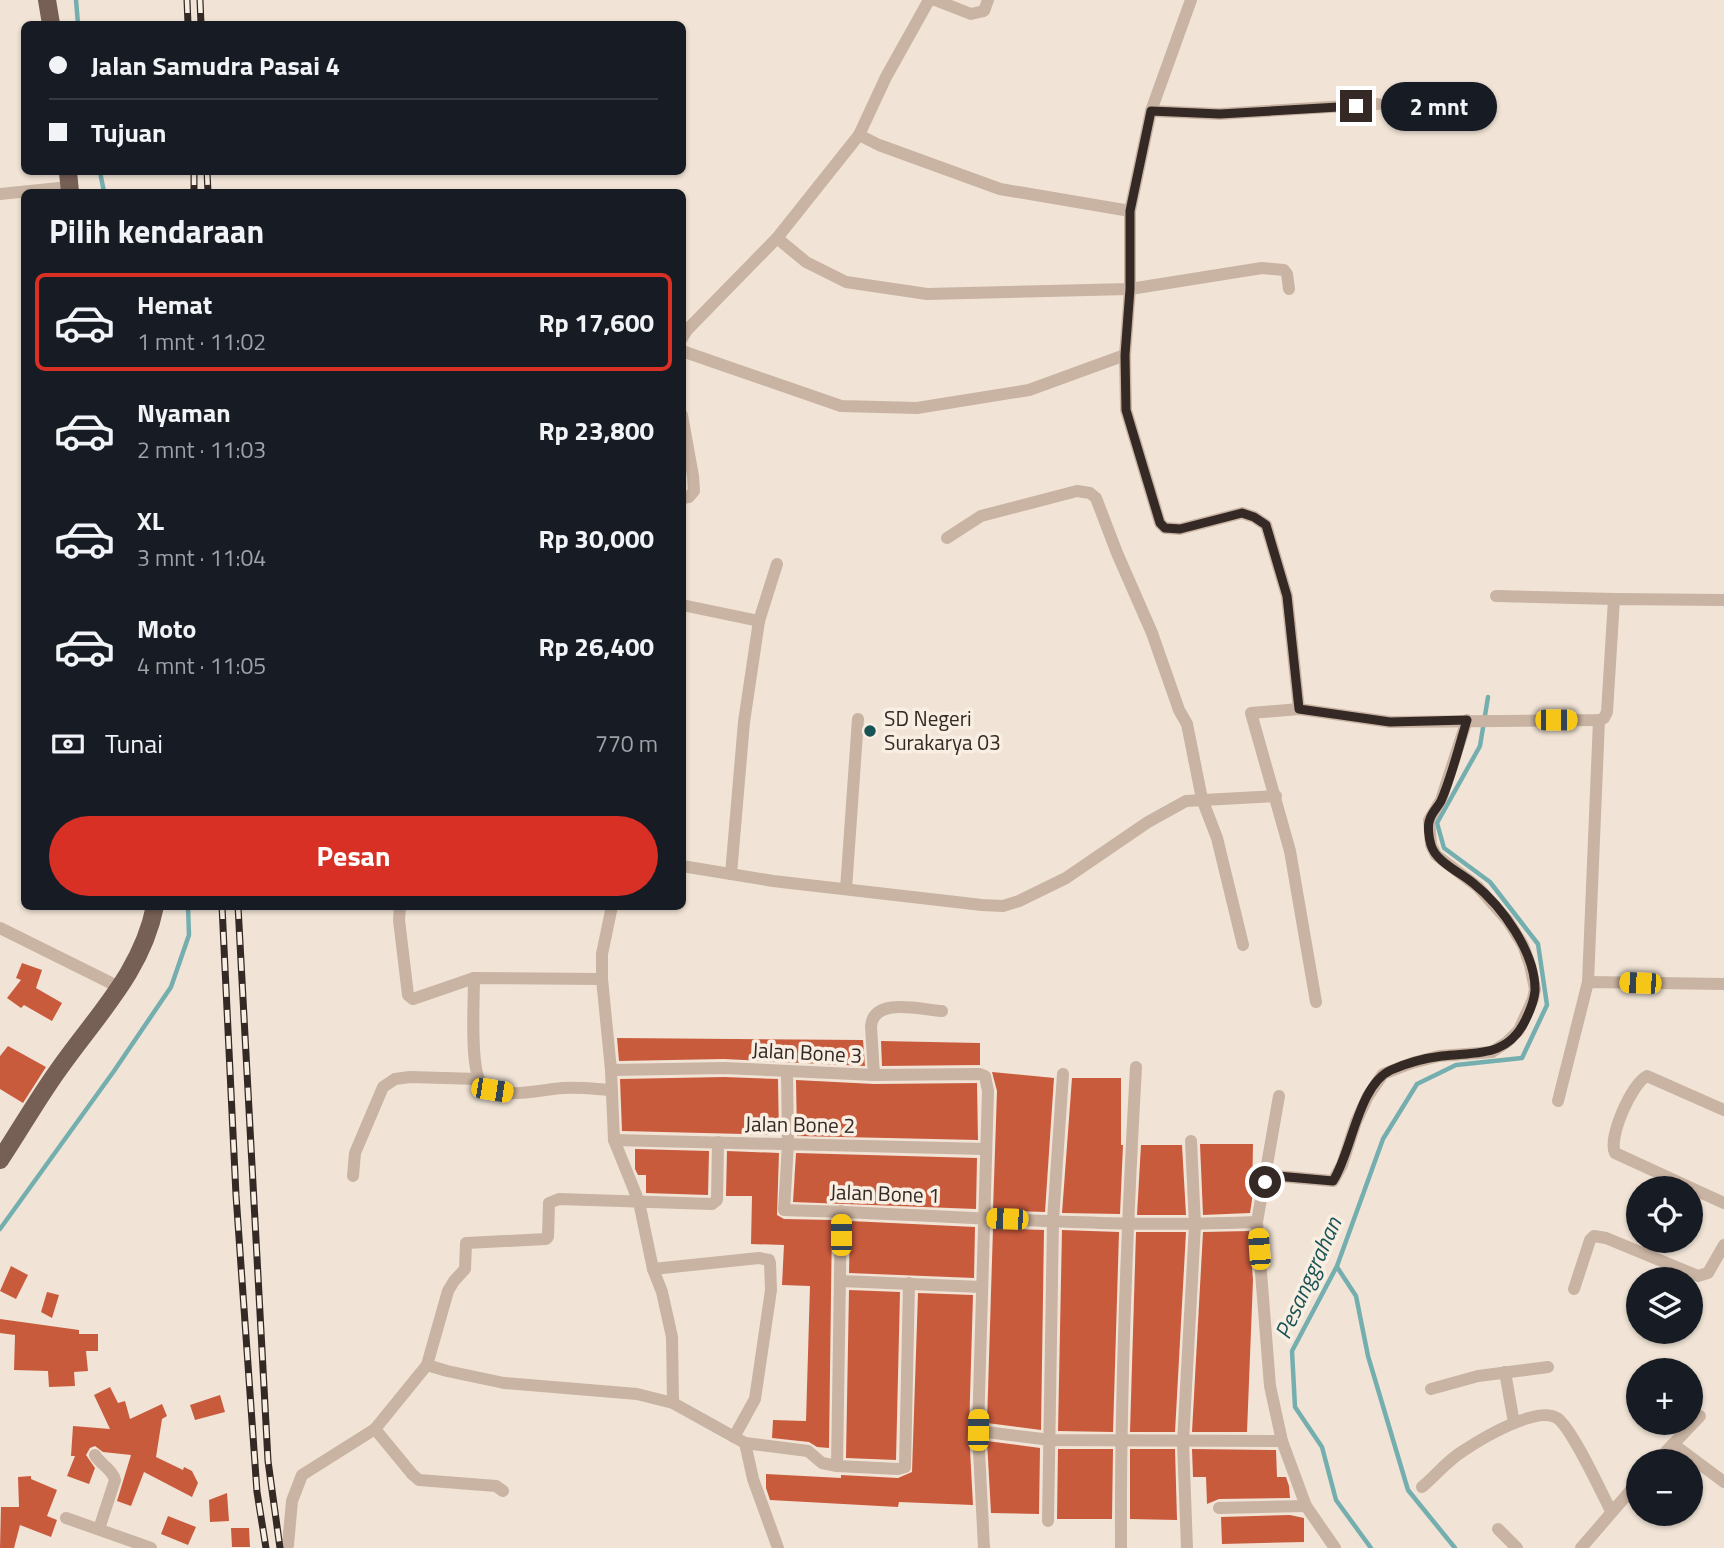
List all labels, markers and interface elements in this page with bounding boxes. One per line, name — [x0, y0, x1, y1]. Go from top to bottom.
text: Jalan Samudra Pasai 4 — [91, 46, 340, 85]
callout: 2 mnt — [1380, 82, 1496, 130]
text: 2 mnt — [1410, 89, 1468, 124]
route end — [1340, 90, 1372, 122]
text: Tujuan — [91, 113, 166, 152]
text: Pilih kendaraan — [49, 207, 264, 255]
text: Hemat — [137, 285, 212, 324]
icon: car — [53, 291, 116, 354]
text: Rp 17,600 — [538, 303, 654, 342]
text: 1 mnt · 11:02 — [137, 324, 266, 359]
text: Nyaman — [137, 393, 231, 432]
icon: car — [53, 399, 116, 462]
text: Rp 23,800 — [538, 411, 654, 450]
text: 2 mnt · 11:03 — [137, 432, 266, 467]
text: XL — [137, 501, 164, 540]
icon: car — [53, 507, 116, 570]
text: Rp 30,000 — [538, 519, 654, 558]
text: 3 mnt · 11:04 — [137, 540, 266, 575]
text: Moto — [137, 609, 196, 648]
icon: car — [53, 615, 116, 678]
text: Rp 26,400 — [538, 627, 654, 666]
text: 4 mnt · 11:05 — [137, 648, 266, 683]
place label: SD Negeri Surakarya 03 — [884, 702, 1001, 758]
car — [1536, 710, 1578, 731]
marker: SD Negeri Surakarya 03 — [862, 723, 878, 739]
text: Tunai — [105, 724, 163, 763]
icon: cash — [49, 725, 87, 763]
text: 770 m — [595, 726, 658, 761]
button: Pesan — [49, 816, 658, 896]
car — [1619, 972, 1662, 994]
street label: Jalan Bone 3 — [751, 1033, 863, 1071]
car — [470, 1076, 515, 1104]
street label: Jalan Bone 2 — [745, 1107, 855, 1141]
route start — [1249, 1166, 1281, 1198]
street label: Jalan Bone 1 — [829, 1175, 941, 1211]
map controls — [1626, 1176, 1703, 1526]
button: locate — [1626, 1176, 1703, 1253]
car — [986, 1208, 1029, 1230]
water label: Pesanggrahan — [1265, 1211, 1350, 1345]
car — [831, 1214, 852, 1256]
car — [1248, 1227, 1271, 1271]
button: layers — [1626, 1267, 1703, 1344]
button: + — [1626, 1358, 1703, 1435]
car — [968, 1409, 989, 1451]
button: − — [1626, 1449, 1703, 1526]

